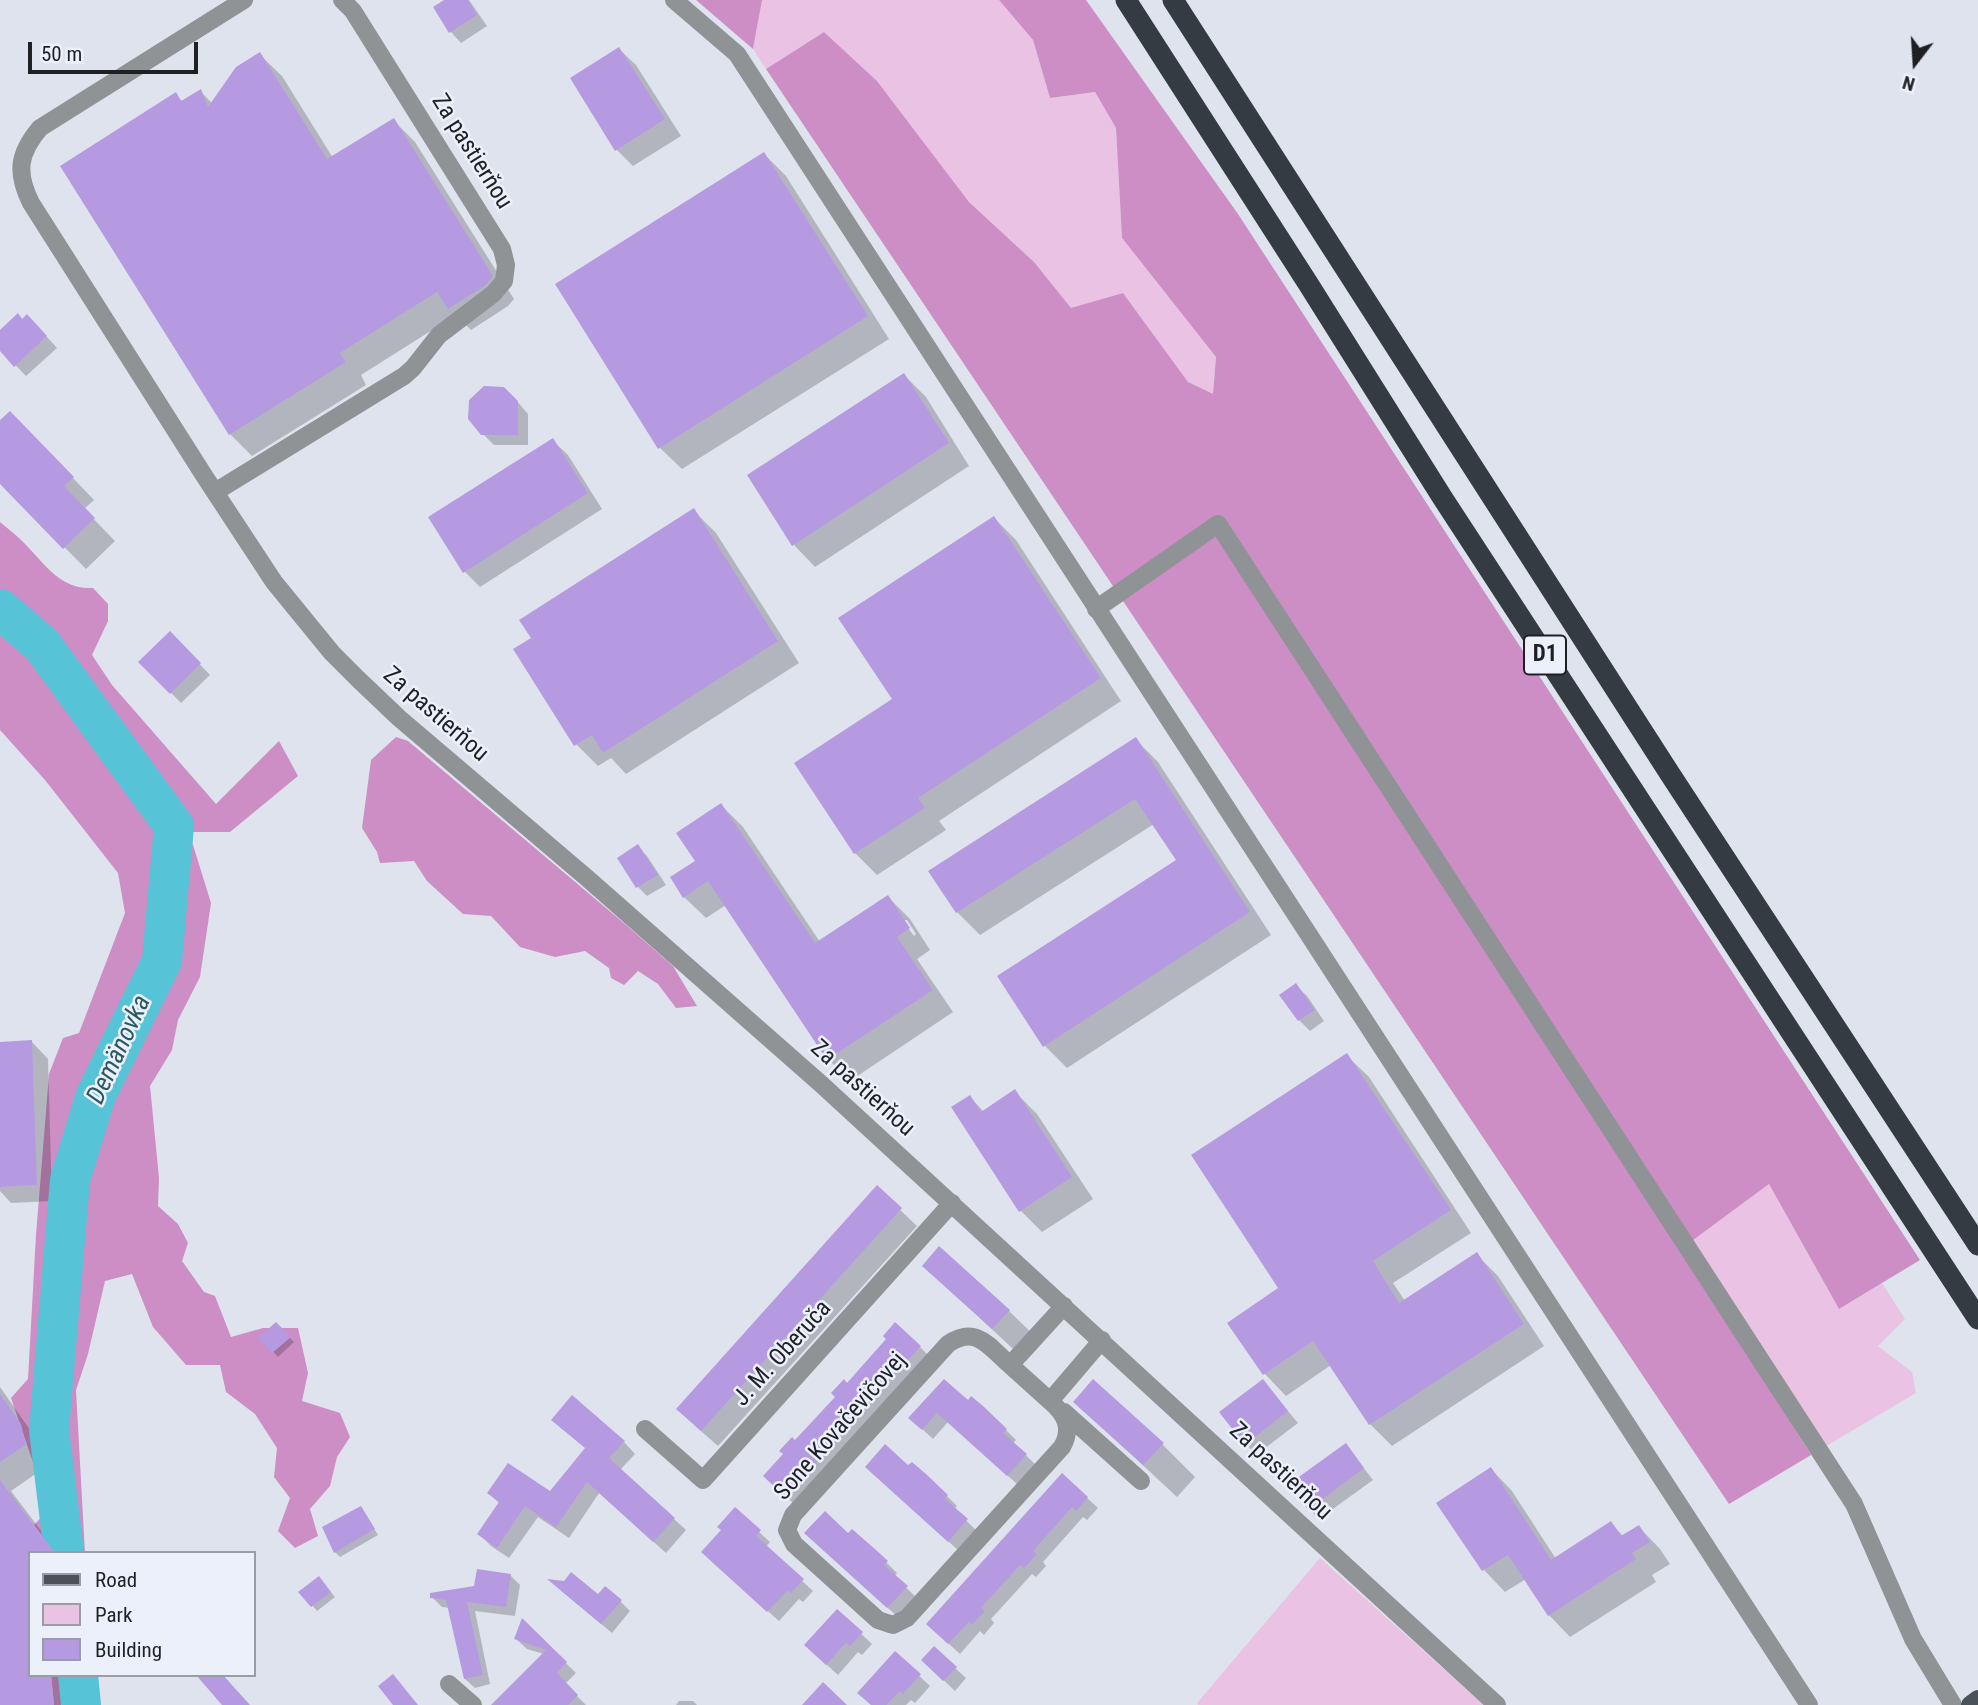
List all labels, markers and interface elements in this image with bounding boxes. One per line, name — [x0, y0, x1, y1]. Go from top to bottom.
scale bar — [32, 28, 201, 72]
north arrow — [1880, 28, 1950, 98]
text: 50 m — [41, 42, 82, 66]
text: N — [1900, 71, 1918, 96]
street label: Za pastierňou — [424, 89, 518, 215]
road number: D1 — [1524, 636, 1566, 674]
street label: Za pastierňou — [376, 661, 494, 769]
water label: Demänovka — [81, 991, 159, 1109]
street label: Za pastierňou — [804, 1035, 920, 1143]
street label: J. M. Oberuča — [728, 1295, 838, 1413]
street label: Sone Kovačevičovej — [769, 1347, 913, 1507]
street label: Za pastierňou — [1223, 1417, 1337, 1527]
legend — [28, 1551, 256, 1677]
text: Road — [95, 1568, 137, 1592]
text: Park — [95, 1603, 132, 1627]
text: Building — [95, 1638, 162, 1662]

